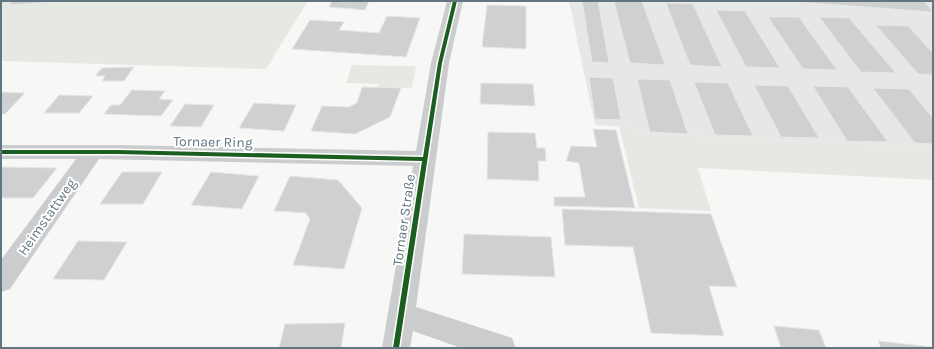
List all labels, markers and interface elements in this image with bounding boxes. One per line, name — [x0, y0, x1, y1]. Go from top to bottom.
street label: Tornaer Ring — [173, 133, 253, 151]
street label: Tornaer Straße — [389, 173, 419, 267]
street label: Heimstattweg — [14, 175, 80, 259]

